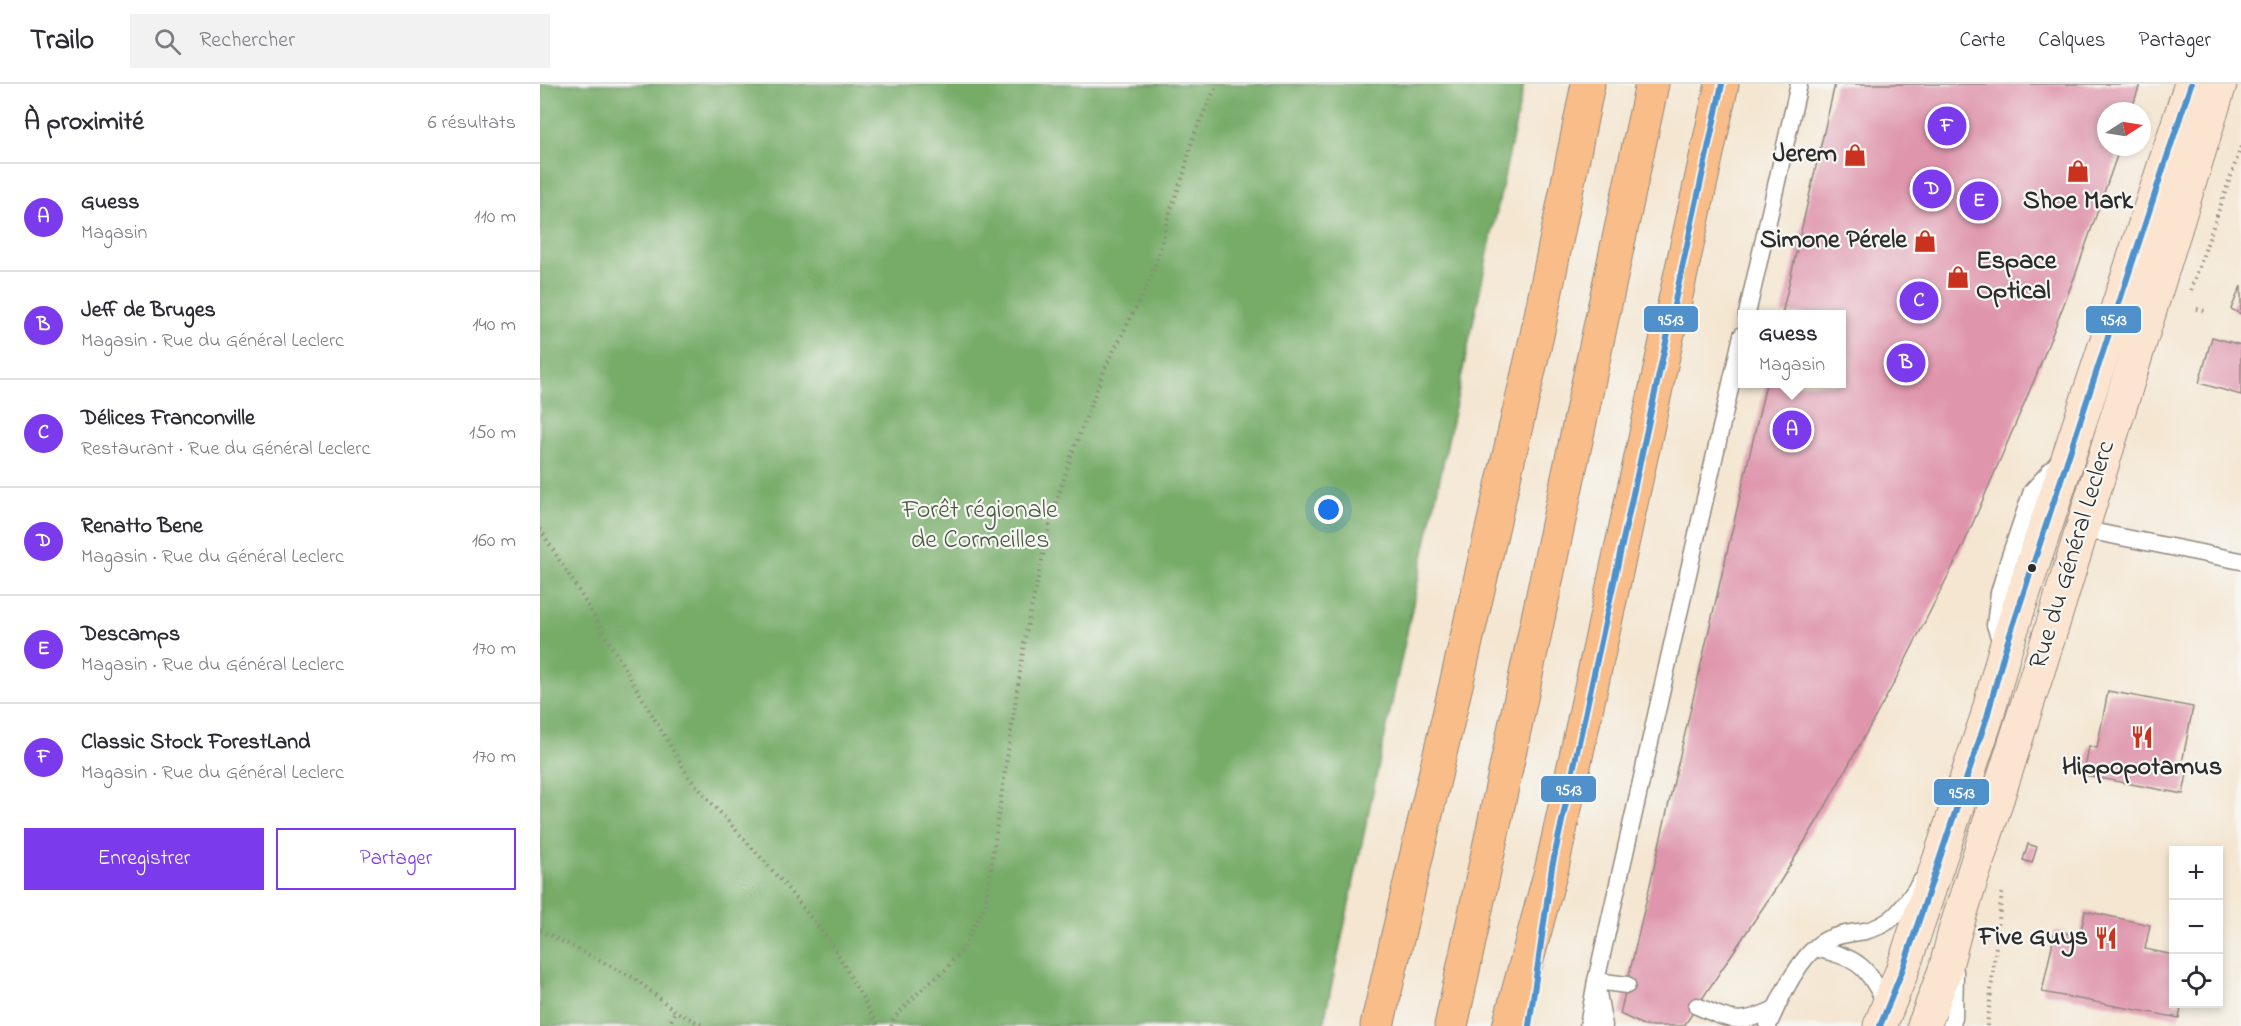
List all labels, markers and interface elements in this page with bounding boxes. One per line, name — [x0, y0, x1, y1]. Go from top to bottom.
search box — [130, 14, 550, 68]
text: Trailo — [30, 21, 94, 62]
icon: search — [151, 25, 184, 58]
text: Rechercher — [199, 25, 295, 57]
text: Carte — [1959, 26, 2005, 56]
text: Calques — [2038, 26, 2105, 56]
text: Partager — [2138, 26, 2211, 56]
north arrow — [2097, 102, 2151, 156]
text: À proximité — [24, 104, 144, 142]
pin: F — [1928, 104, 1966, 148]
text: 6 résultats — [428, 109, 516, 138]
place label: Jerem — [1773, 136, 1837, 174]
shop icon: Jerem — [1842, 142, 1868, 168]
shop icon: Shoe Mark — [2065, 158, 2091, 184]
pin: D — [1912, 166, 1952, 212]
pin: E — [1960, 178, 1998, 224]
place label: Shoe Mark — [2023, 183, 2134, 221]
text: Guess — [81, 187, 140, 219]
text: A — [37, 203, 50, 232]
text: 110 m — [474, 203, 516, 232]
text: Magasin — [81, 219, 147, 248]
place label: Simone Pérele — [1760, 222, 1908, 260]
shop icon: Simone Pérele — [1912, 228, 1938, 254]
place label: Espace Optical — [1976, 243, 2058, 311]
shop icon: Espace Optical — [1945, 264, 1971, 290]
pin: C — [1900, 278, 1938, 324]
text: Jeff de Bruges — [81, 295, 216, 327]
line badge: 9513 — [1643, 305, 1699, 333]
line badge: 9513 — [2085, 305, 2142, 334]
text: 9513 — [1657, 309, 1684, 333]
text: 9513 — [2100, 309, 2127, 333]
popup — [1738, 310, 1846, 388]
text: B — [37, 311, 50, 340]
text: 140 m — [472, 311, 516, 340]
text: Guess — [1759, 319, 1817, 351]
text: Magasin · Rue du Général Leclerc — [81, 327, 344, 356]
pin: B — [1886, 340, 1926, 386]
text: Magasin — [1759, 351, 1825, 380]
text: Délices Franconville — [81, 403, 255, 435]
pin: A — [1772, 408, 1812, 452]
text: C — [38, 419, 49, 448]
text: 150 m — [469, 419, 516, 448]
text: Restaurant · Rue du Général Leclerc — [81, 435, 370, 464]
street label: Rue du Général Leclerc — [2020, 436, 2126, 674]
park label: Forêt régionale de Cormeilles — [901, 492, 1058, 560]
your location — [1314, 495, 1343, 524]
text: Renatto Bene — [81, 511, 203, 543]
text: D — [36, 527, 51, 556]
text: 160 m — [472, 527, 516, 556]
text: Magasin · Rue du Général Leclerc — [81, 543, 344, 572]
unlabelled marker — [2026, 562, 2038, 574]
text: Descamps — [81, 619, 180, 651]
text: E — [37, 635, 50, 664]
text: 170 m — [472, 635, 516, 664]
text: Magasin · Rue du Général Leclerc — [81, 651, 344, 680]
restaurant icon: Hippopotamus — [2129, 724, 2155, 750]
text: Classic Stock ForestLand — [81, 727, 310, 759]
text: F — [37, 743, 50, 772]
text: 170 m — [472, 743, 516, 772]
place label: Hippopotamus — [2062, 749, 2222, 787]
text: Magasin · Rue du Général Leclerc — [81, 759, 344, 788]
line badge: 9513 — [1540, 775, 1597, 803]
line badge: 9513 — [1933, 778, 1990, 806]
text: 9513 — [1555, 779, 1582, 803]
text: 9513 — [1948, 782, 1975, 806]
button: Enregistrer — [24, 828, 264, 890]
button: Partager — [276, 828, 516, 890]
map controls — [2169, 846, 2223, 1008]
button: + — [2169, 846, 2223, 900]
button: − — [2169, 900, 2223, 954]
place label: Five Guys — [1977, 919, 2088, 957]
restaurant icon: Five Guys — [2093, 925, 2119, 951]
button: locate — [2169, 954, 2223, 1008]

